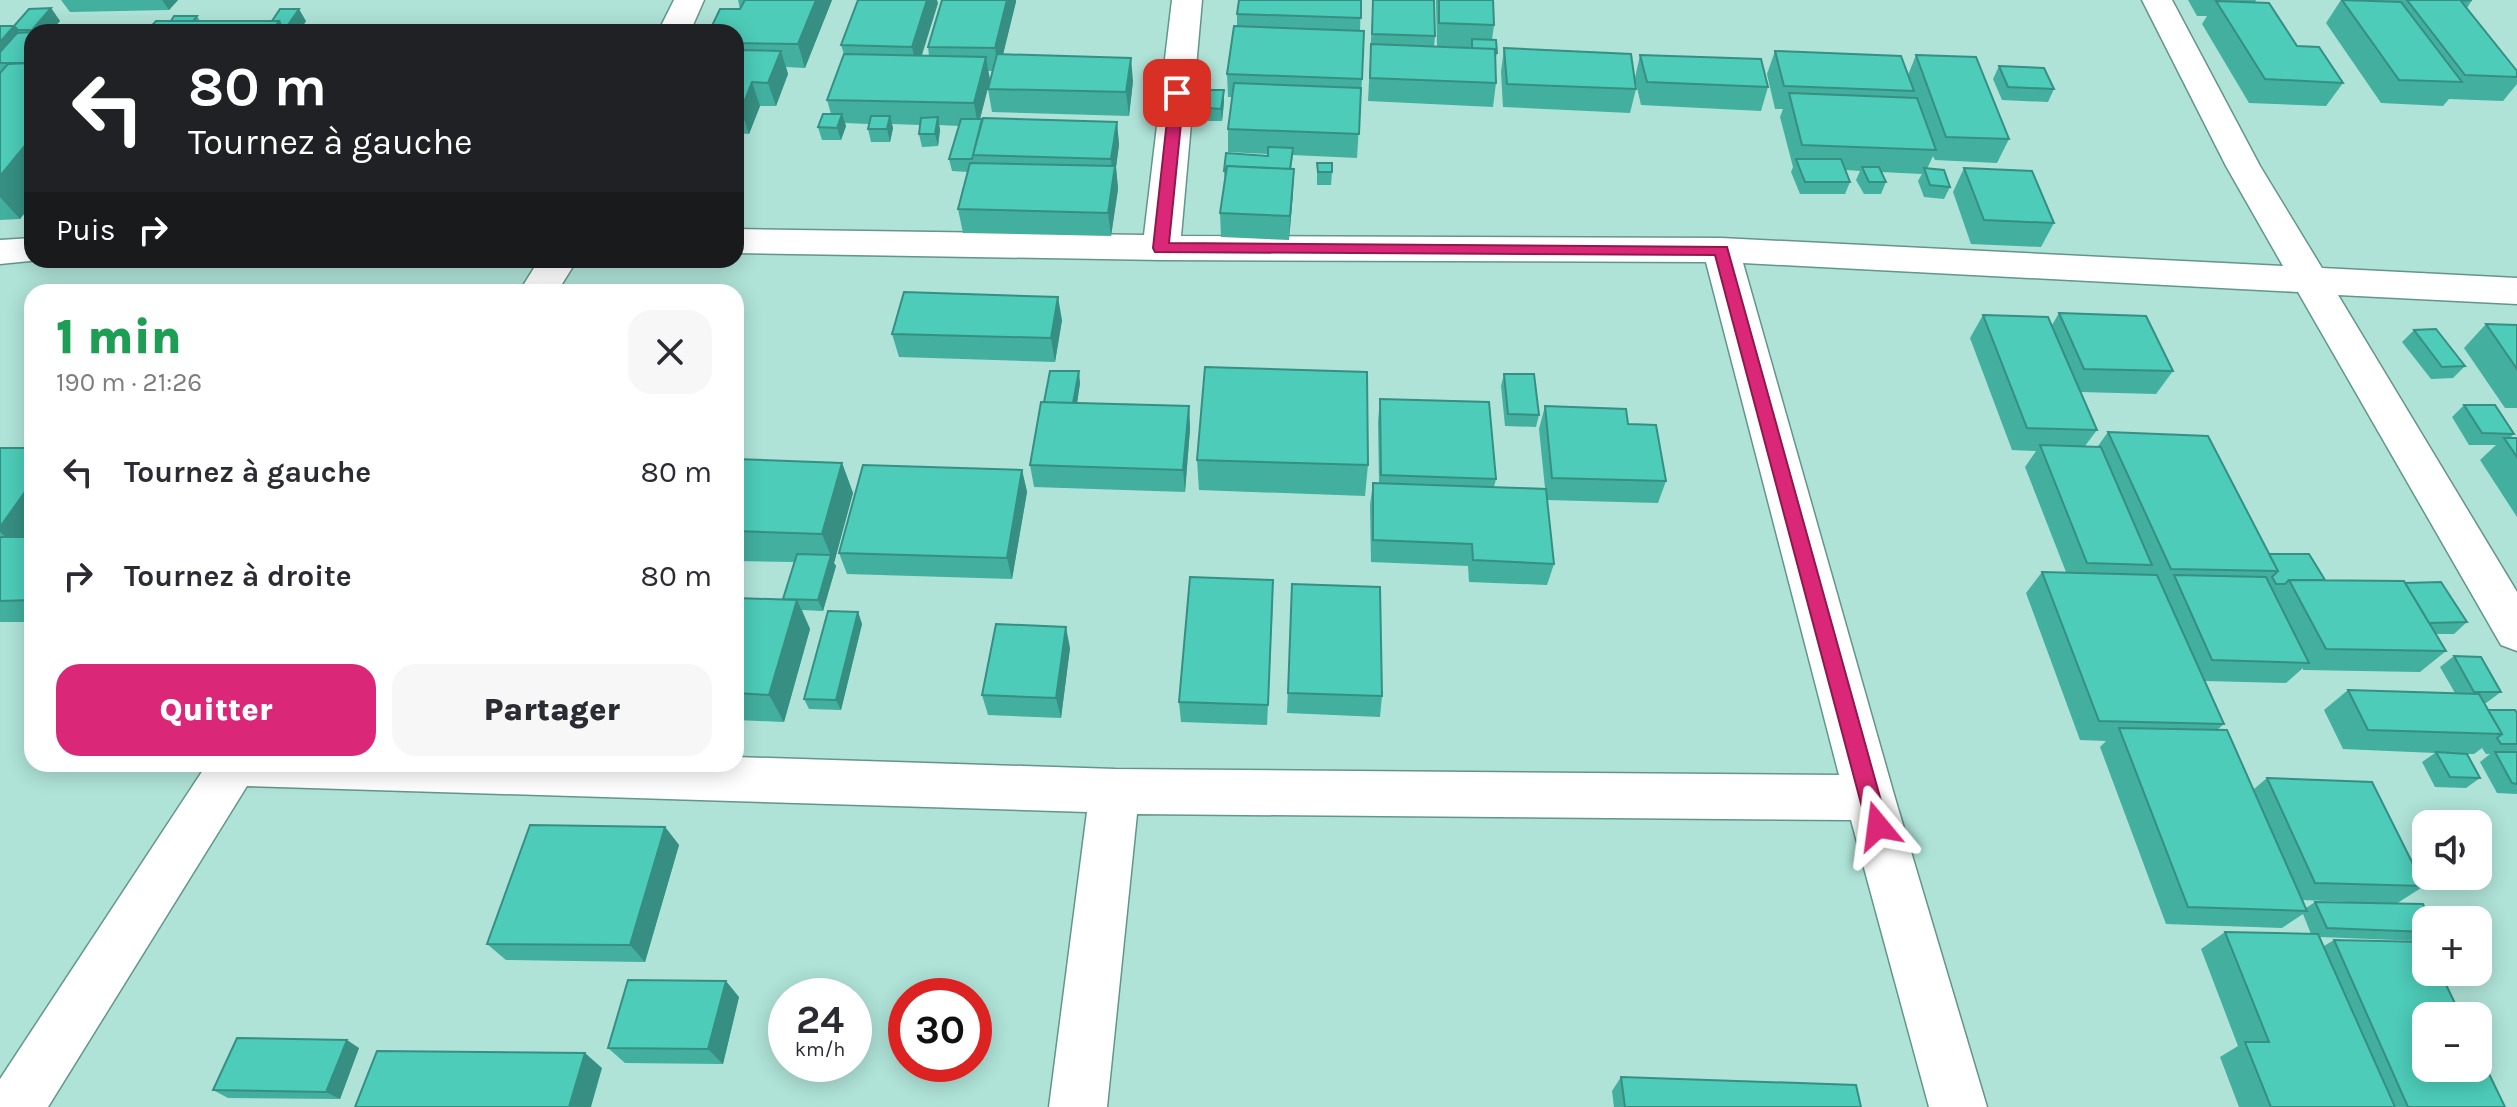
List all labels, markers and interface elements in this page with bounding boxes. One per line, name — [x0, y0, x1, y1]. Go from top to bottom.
text: 80 m — [188, 54, 327, 119]
icon: left — [56, 56, 160, 160]
pin — [1143, 59, 1211, 127]
icon: arrive — [1155, 71, 1199, 115]
text: Tournez à gauche — [188, 121, 473, 163]
icon: right — [131, 208, 175, 252]
text: Puis — [56, 212, 115, 248]
text: 1 min — [56, 309, 182, 365]
button: close — [628, 310, 712, 394]
text: 190 m · 21:26 — [56, 367, 202, 398]
icon: left — [56, 450, 100, 494]
text: Tournez à gauche — [124, 454, 371, 490]
text: 80 m — [641, 454, 712, 490]
icon: right — [56, 554, 100, 598]
text: Tournez à droite — [124, 558, 352, 594]
text: 80 m — [641, 558, 712, 594]
button: Quitter — [56, 664, 376, 756]
button: Partager — [392, 664, 712, 756]
position arrow — [1836, 784, 1920, 868]
map controls — [2412, 810, 2492, 1082]
button: sound — [2412, 810, 2492, 890]
button: + — [2412, 906, 2492, 986]
speed limit sign: 30 — [888, 978, 992, 1082]
text: 24 — [796, 996, 844, 1043]
button: − — [2412, 1002, 2492, 1082]
text: km/h — [795, 1038, 845, 1061]

